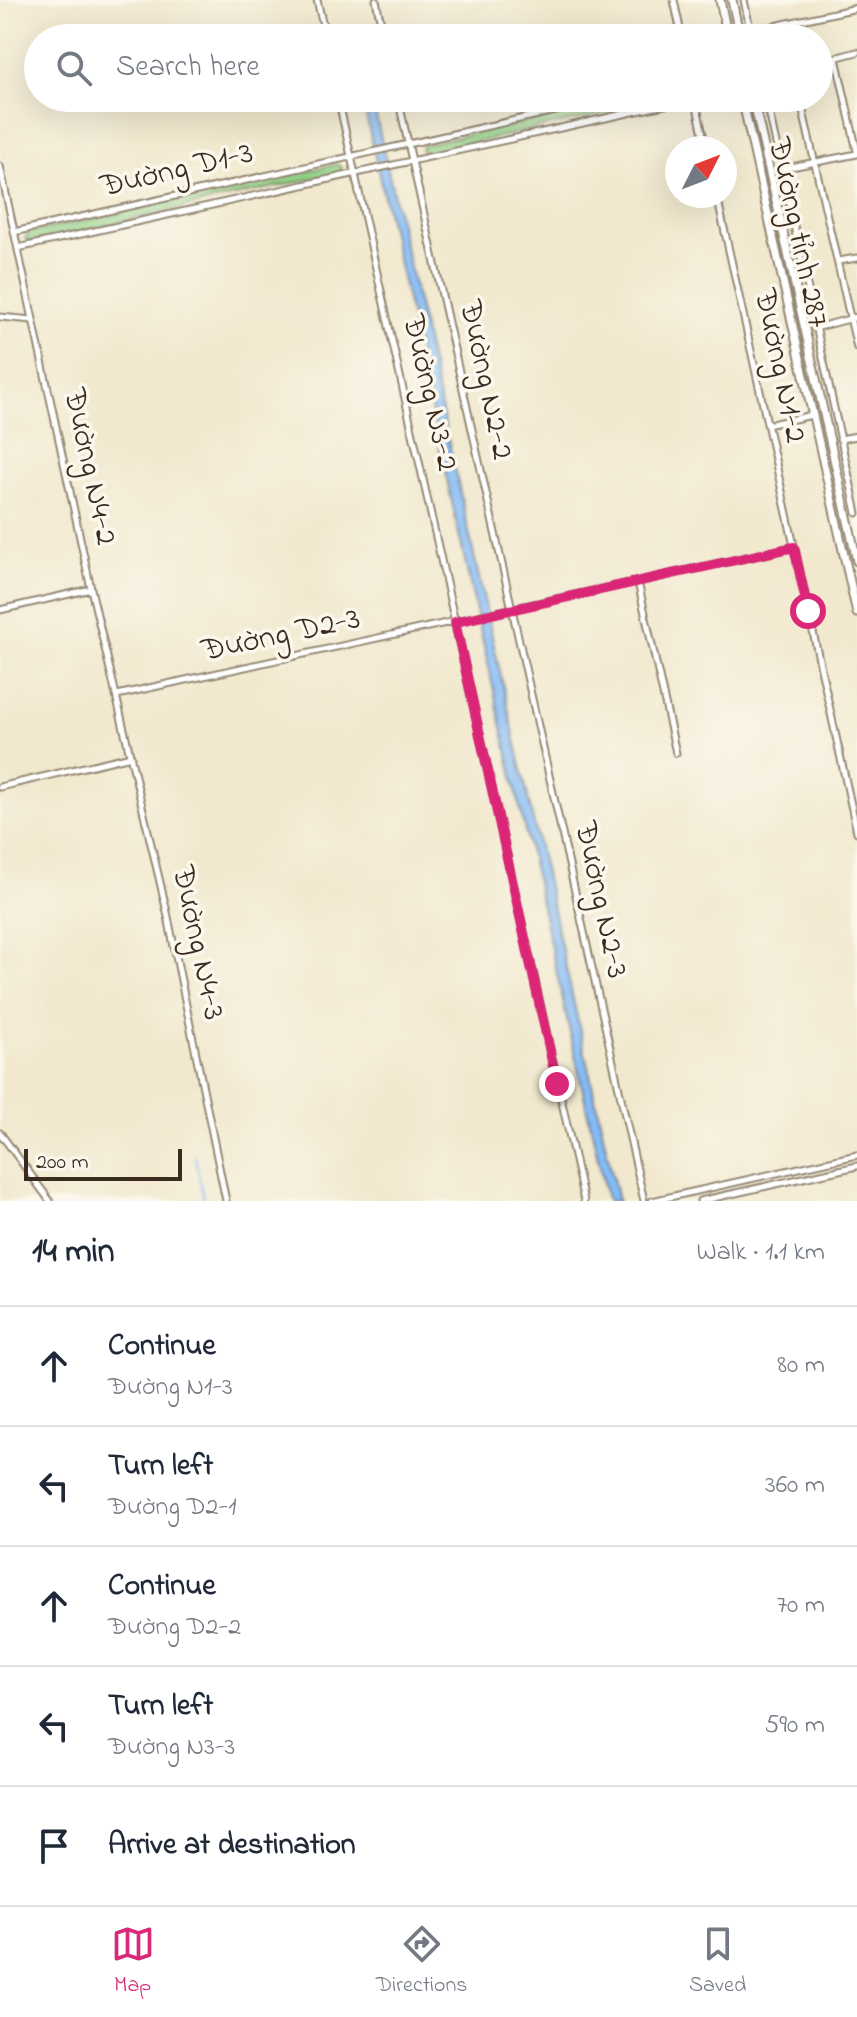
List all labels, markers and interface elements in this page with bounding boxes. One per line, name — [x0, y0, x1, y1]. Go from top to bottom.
search box — [24, 24, 833, 112]
icon: search — [52, 46, 96, 90]
text: Search here — [116, 46, 260, 90]
street label: Đường D1-3 — [95, 131, 258, 212]
street label: Đường tỉnh 287 — [754, 133, 840, 332]
north arrow — [665, 136, 737, 208]
street label: Đường N1-2 — [740, 284, 818, 447]
street label: Đường N2-2 — [445, 295, 525, 464]
street label: Đường N3-2 — [388, 309, 470, 476]
street label: Đường N4-2 — [49, 383, 129, 550]
route start — [790, 593, 826, 629]
street label: Đường D2-3 — [196, 596, 365, 676]
street label: Đường N2-3 — [560, 816, 640, 983]
street label: Đường N4-3 — [158, 861, 236, 1024]
route end — [539, 1066, 575, 1102]
scale bar — [24, 1145, 182, 1181]
text: 200 m — [36, 1147, 89, 1179]
text: 14 min — [32, 1228, 115, 1278]
text: Walk · 1.1 km — [697, 1234, 825, 1272]
text: Continue — [108, 1325, 216, 1369]
icon: ahead — [32, 1344, 76, 1388]
text: 80 m — [777, 1347, 825, 1385]
text: Đường N1-3 — [108, 1369, 233, 1407]
text: Turn left — [108, 1445, 213, 1489]
icon: left — [32, 1464, 76, 1508]
text: 360 m — [765, 1467, 825, 1505]
text: Đường D2-1 — [108, 1489, 236, 1527]
text: Continue — [108, 1565, 216, 1609]
icon: ahead — [32, 1584, 76, 1628]
text: 70 m — [776, 1587, 825, 1625]
text: Đường D2-2 — [108, 1609, 241, 1647]
text: Turn left — [108, 1685, 213, 1729]
icon: left — [32, 1704, 76, 1748]
text: 590 m — [764, 1707, 825, 1745]
text: Đường N3-3 — [108, 1729, 235, 1767]
icon: arrive — [32, 1824, 76, 1868]
text: Arrive at destination — [108, 1824, 356, 1868]
tab: Map — [111, 1922, 155, 2002]
tab: Directions — [376, 1922, 468, 2002]
tab: Saved — [689, 1922, 746, 2002]

